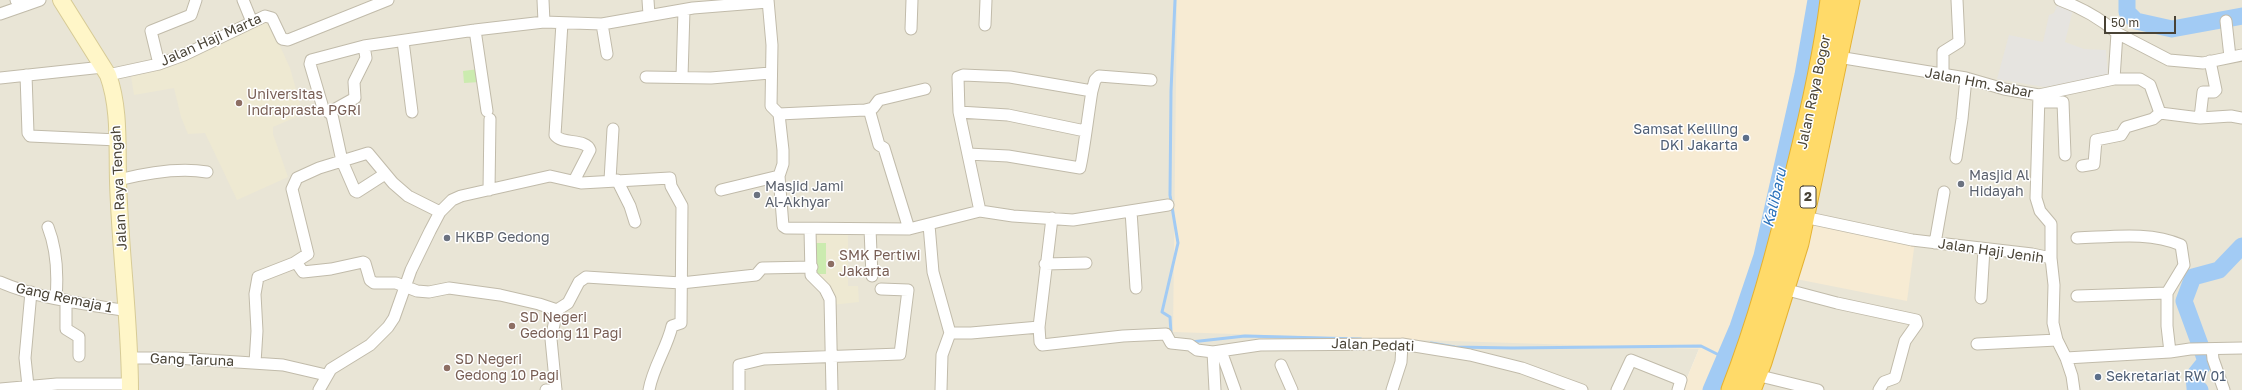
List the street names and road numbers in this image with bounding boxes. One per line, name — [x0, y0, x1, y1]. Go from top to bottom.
street label: Jalan Haji Marta — [158, 10, 264, 70]
street label: Jalan Raya Bogor — [1794, 33, 1834, 151]
street label: Jalan Hm. Sabar — [1924, 64, 2034, 102]
street label: Jalan Raya Tengah — [107, 125, 131, 251]
road number: 2 — [1800, 186, 1816, 208]
street label: Jalan Haji Jenih — [1937, 235, 2045, 267]
street label: Gang Remaja 1 — [14, 280, 114, 316]
street label: Jalan Pedati — [1331, 335, 1415, 355]
street label: Gang Taruna — [150, 350, 234, 370]

